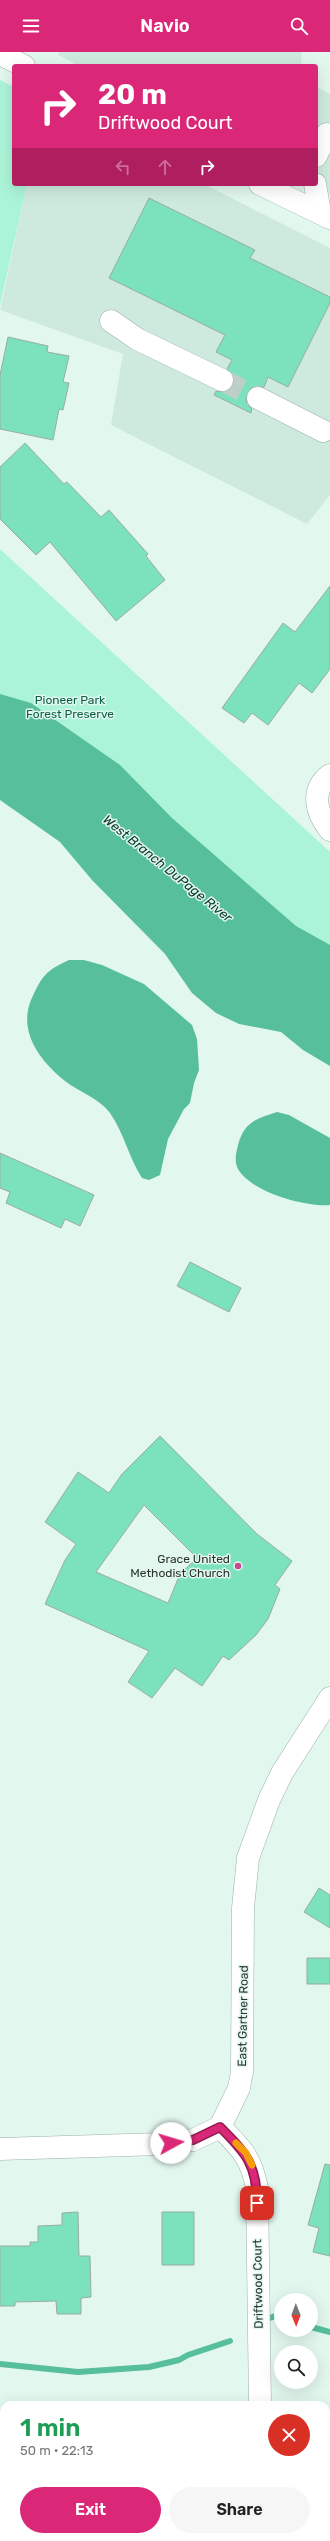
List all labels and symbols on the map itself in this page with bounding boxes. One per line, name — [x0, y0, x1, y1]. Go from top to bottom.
park label: Pioneer Park Forest Preserve — [26, 693, 114, 721]
water label: West Branch DuPage River — [100, 812, 236, 926]
place label: Grace United Methodist Church — [130, 1552, 230, 1580]
marker: Grace United Methodist Church — [233, 1561, 243, 1571]
street label: East Gartner Road — [235, 1965, 251, 2067]
position arrow — [150, 2122, 192, 2164]
pin — [240, 2186, 274, 2220]
street label: Driftwood Court — [250, 2239, 266, 2329]
north arrow — [274, 2293, 318, 2337]

